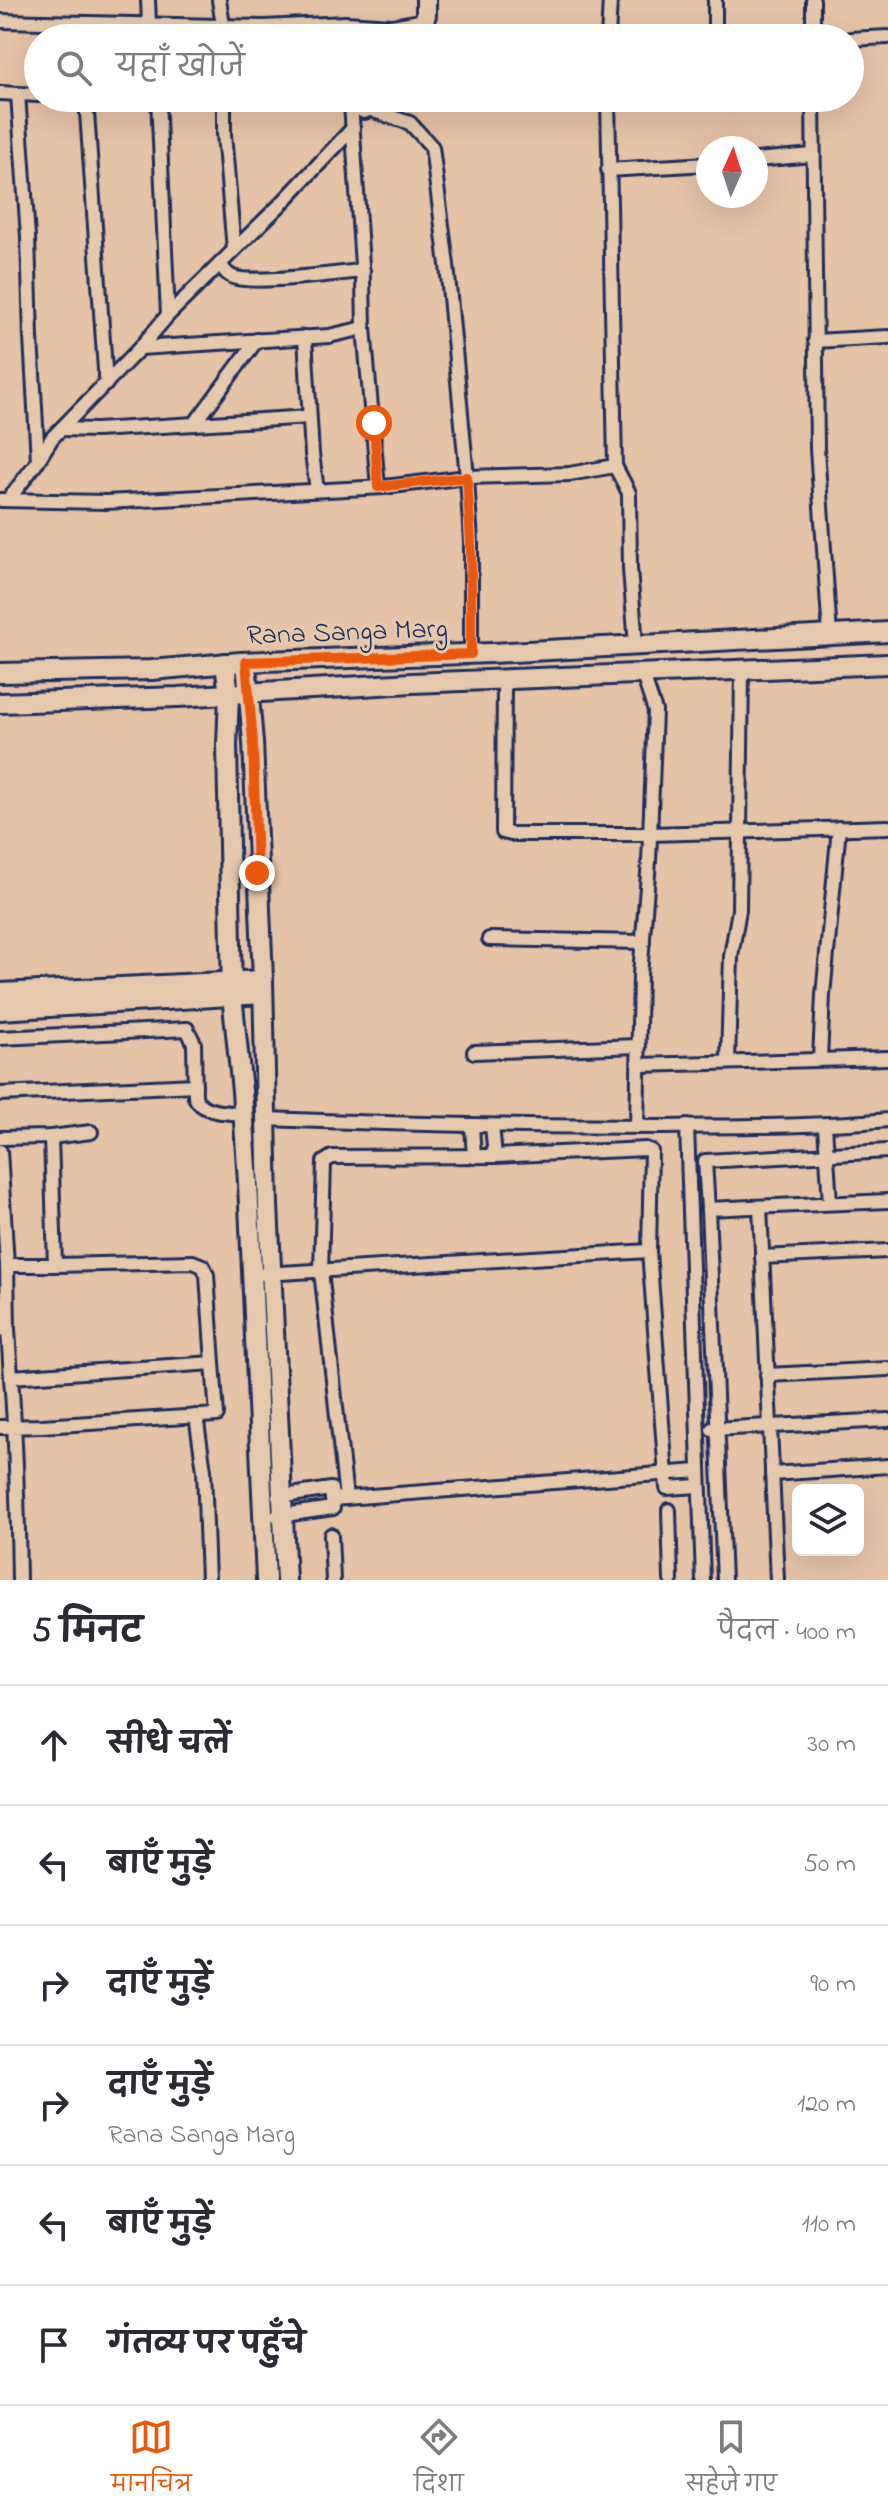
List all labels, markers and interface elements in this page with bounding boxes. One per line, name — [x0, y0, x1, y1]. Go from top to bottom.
search box — [24, 24, 864, 112]
icon: search — [52, 46, 96, 90]
text: यहाँ खोजें — [116, 47, 245, 91]
north arrow — [696, 136, 768, 208]
route start — [356, 405, 392, 441]
street label: Rana Sanga Marg — [246, 609, 449, 658]
route end — [239, 855, 275, 891]
map controls — [792, 1484, 864, 1556]
button: layers — [792, 1484, 864, 1556]
text: 5 मिनट — [32, 1608, 142, 1658]
text: पैदल · 400 m — [717, 1614, 856, 1652]
icon: ahead — [32, 1723, 76, 1767]
text: सीधे चलें — [108, 1724, 231, 1768]
text: 30 m — [807, 1726, 856, 1764]
icon: left — [32, 1843, 76, 1887]
text: बाएँ मुड़ें — [108, 1844, 213, 1888]
text: 50 m — [803, 1846, 856, 1884]
icon: right — [32, 1963, 76, 2007]
text: दाएँ मुड़ें — [108, 1964, 212, 2008]
text: 90 m — [810, 1966, 856, 2004]
text: दाएँ मुड़ें — [108, 2065, 212, 2109]
icon: right — [32, 2083, 76, 2127]
text: 120 m — [797, 2086, 856, 2124]
text: Rana Sanga Marg — [108, 2117, 295, 2155]
icon: left — [32, 2203, 76, 2247]
text: बाएँ मुड़ें — [108, 2204, 213, 2248]
text: 110 m — [802, 2206, 856, 2244]
icon: arrive — [32, 2323, 76, 2367]
text: गंतव्य पर पहुँचे — [108, 2324, 305, 2368]
tab: मानचित्र — [111, 2415, 192, 2508]
tab: दिशा — [414, 2415, 464, 2508]
tab: सहेजे गए — [686, 2415, 777, 2508]

